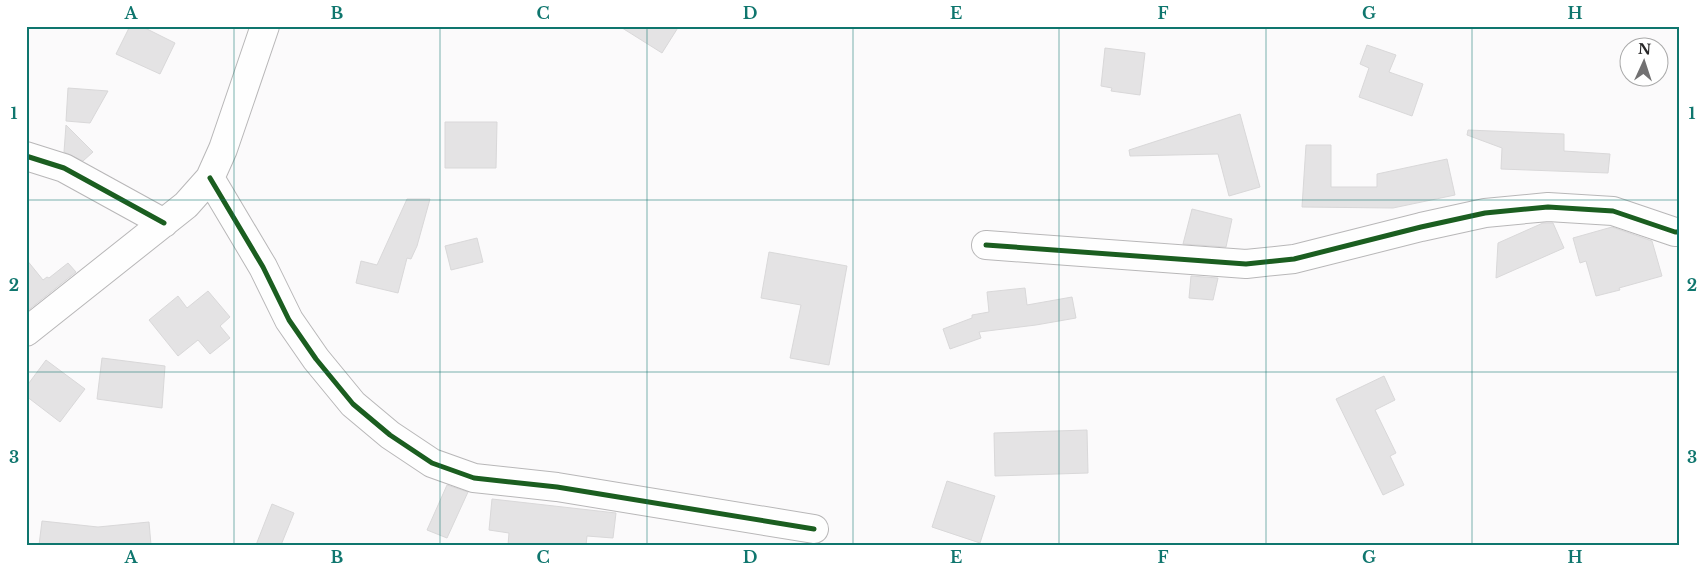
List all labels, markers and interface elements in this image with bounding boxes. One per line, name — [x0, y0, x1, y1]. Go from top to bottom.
text: A — [124, 3, 139, 23]
text: B — [331, 3, 344, 23]
text: C — [536, 3, 550, 23]
text: D — [743, 3, 757, 23]
text: E — [950, 3, 962, 23]
text: F — [1157, 3, 1169, 23]
text: G — [1362, 3, 1376, 23]
text: H — [1567, 3, 1583, 23]
north arrow — [1618, 38, 1668, 88]
text: N — [1638, 40, 1652, 58]
text: 1 — [11, 103, 18, 123]
text: 1 — [1689, 103, 1696, 123]
text: 2 — [9, 275, 19, 295]
text: 2 — [1687, 275, 1697, 295]
text: 3 — [9, 447, 19, 467]
text: 3 — [1687, 447, 1697, 467]
text: A — [124, 547, 139, 567]
text: B — [331, 547, 344, 567]
text: C — [536, 547, 550, 567]
text: D — [743, 547, 757, 567]
text: E — [950, 547, 962, 567]
text: F — [1157, 547, 1169, 567]
text: G — [1362, 547, 1376, 567]
text: H — [1567, 547, 1583, 567]

